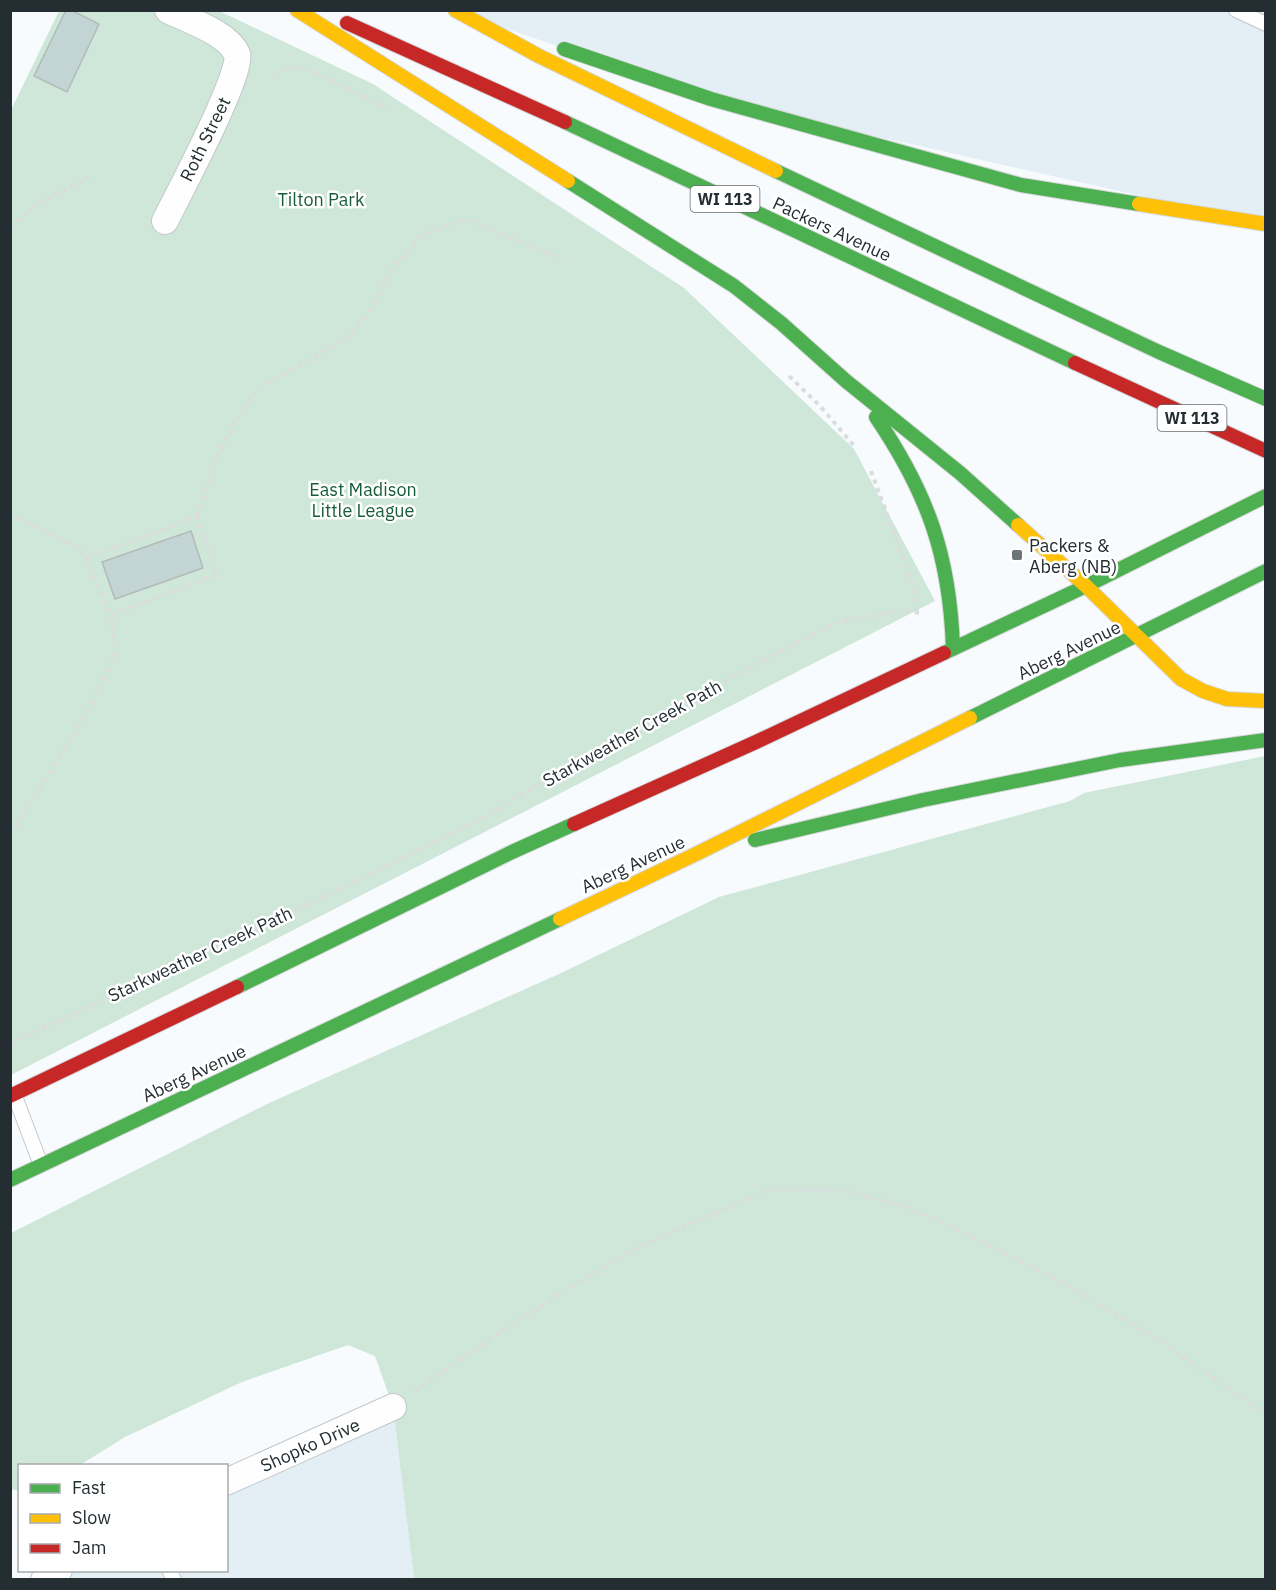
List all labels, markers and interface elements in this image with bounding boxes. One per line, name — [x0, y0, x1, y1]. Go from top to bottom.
street label: Roth Street — [175, 93, 235, 185]
road number: WI 113 — [690, 186, 760, 212]
park label: Tilton Park — [278, 188, 365, 211]
street label: Packers Avenue — [769, 191, 895, 267]
road number: WI 113 — [1158, 405, 1226, 431]
park label: East Madison Little League — [309, 478, 417, 522]
place label: Packers & Aberg (NB) — [1029, 534, 1117, 578]
marker: Packers & Aberg (NB) — [1010, 548, 1024, 562]
street label: Aberg Avenue — [1014, 615, 1124, 685]
street label: Starkweather Creek Path — [538, 674, 726, 792]
street label: Aberg Avenue — [577, 830, 689, 898]
street label: Starkweather Creek Path — [104, 901, 296, 1007]
street label: Aberg Avenue — [138, 1039, 250, 1107]
street label: Shopko Drive — [257, 1413, 363, 1477]
legend — [18, 1464, 228, 1572]
text: Fast — [72, 1476, 106, 1499]
text: Slow — [72, 1506, 111, 1529]
text: Jam — [72, 1536, 107, 1559]

